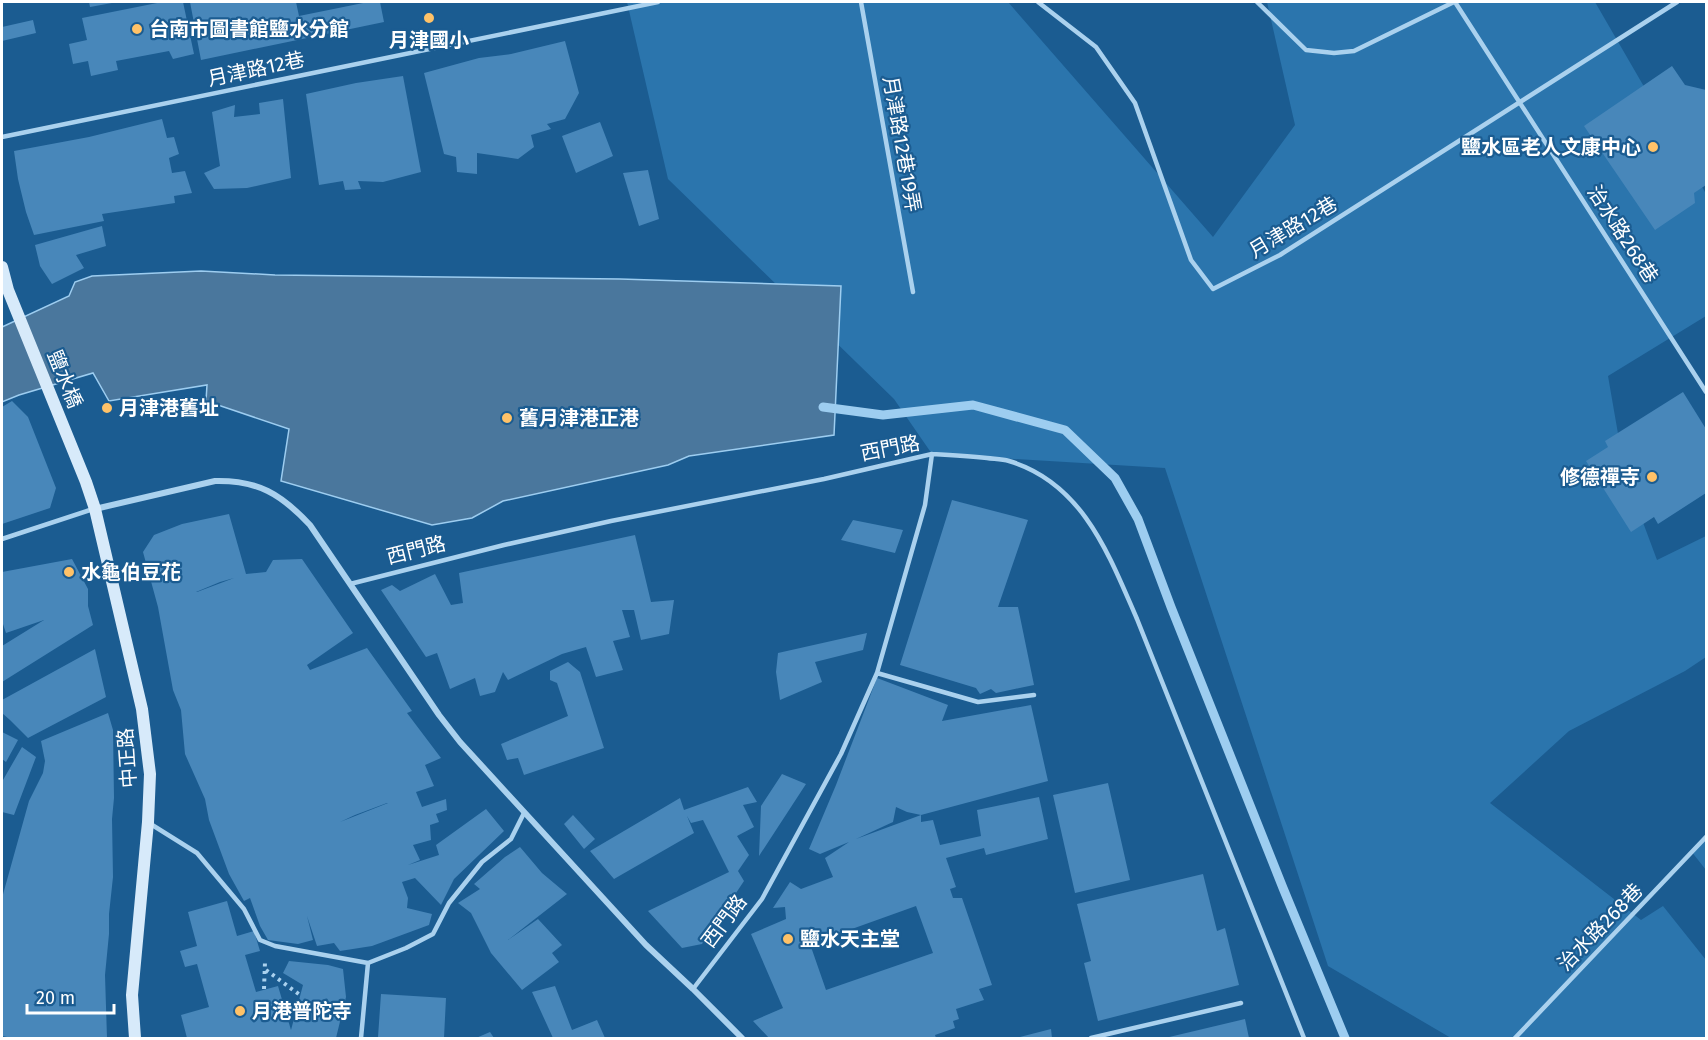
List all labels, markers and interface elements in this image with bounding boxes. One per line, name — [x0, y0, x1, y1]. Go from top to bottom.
marker: 月津國小 — [422, 11, 436, 25]
place label: 台南市圖書館鹽水分館 — [149, 17, 349, 41]
marker: 台南市圖書館鹽水分館 — [130, 22, 144, 36]
place label: 月津國小 — [389, 28, 469, 52]
street label: 月津路12巷 — [205, 47, 307, 91]
street label: 月津路12巷19弄 — [878, 74, 926, 214]
place label: 鹽水區老人文康中心 — [1461, 135, 1641, 159]
marker: 鹽水區老人文康中心 — [1646, 140, 1660, 154]
street label: 治水路268巷 — [1583, 181, 1663, 287]
street label: 月津路12巷 — [1245, 191, 1341, 263]
street label: 鹽水橋 — [43, 347, 87, 411]
place label: 月津港舊址 — [119, 396, 219, 420]
marker: 月津港舊址 — [100, 401, 114, 415]
place label: 舊月津港正港 — [519, 406, 639, 430]
marker: 舊月津港正港 — [500, 411, 514, 425]
street label: 西門路 — [858, 430, 922, 466]
place label: 修德禪寺 — [1560, 465, 1640, 489]
marker: 修德禪寺 — [1645, 470, 1659, 484]
street label: 西門路 — [384, 531, 448, 569]
place label: 水龜伯豆花 — [81, 560, 181, 584]
marker: 水龜伯豆花 — [62, 565, 76, 579]
street label: 中正路 — [113, 727, 141, 789]
street label: 治水路268巷 — [1553, 879, 1647, 975]
street label: 西門路 — [696, 890, 752, 952]
place label: 鹽水天主堂 — [800, 927, 900, 951]
marker: 鹽水天主堂 — [781, 932, 795, 946]
scale bar — [27, 977, 114, 1015]
text: 20 m — [36, 987, 75, 1009]
place label: 月港普陀寺 — [252, 999, 352, 1023]
marker: 月港普陀寺 — [233, 1004, 247, 1018]

